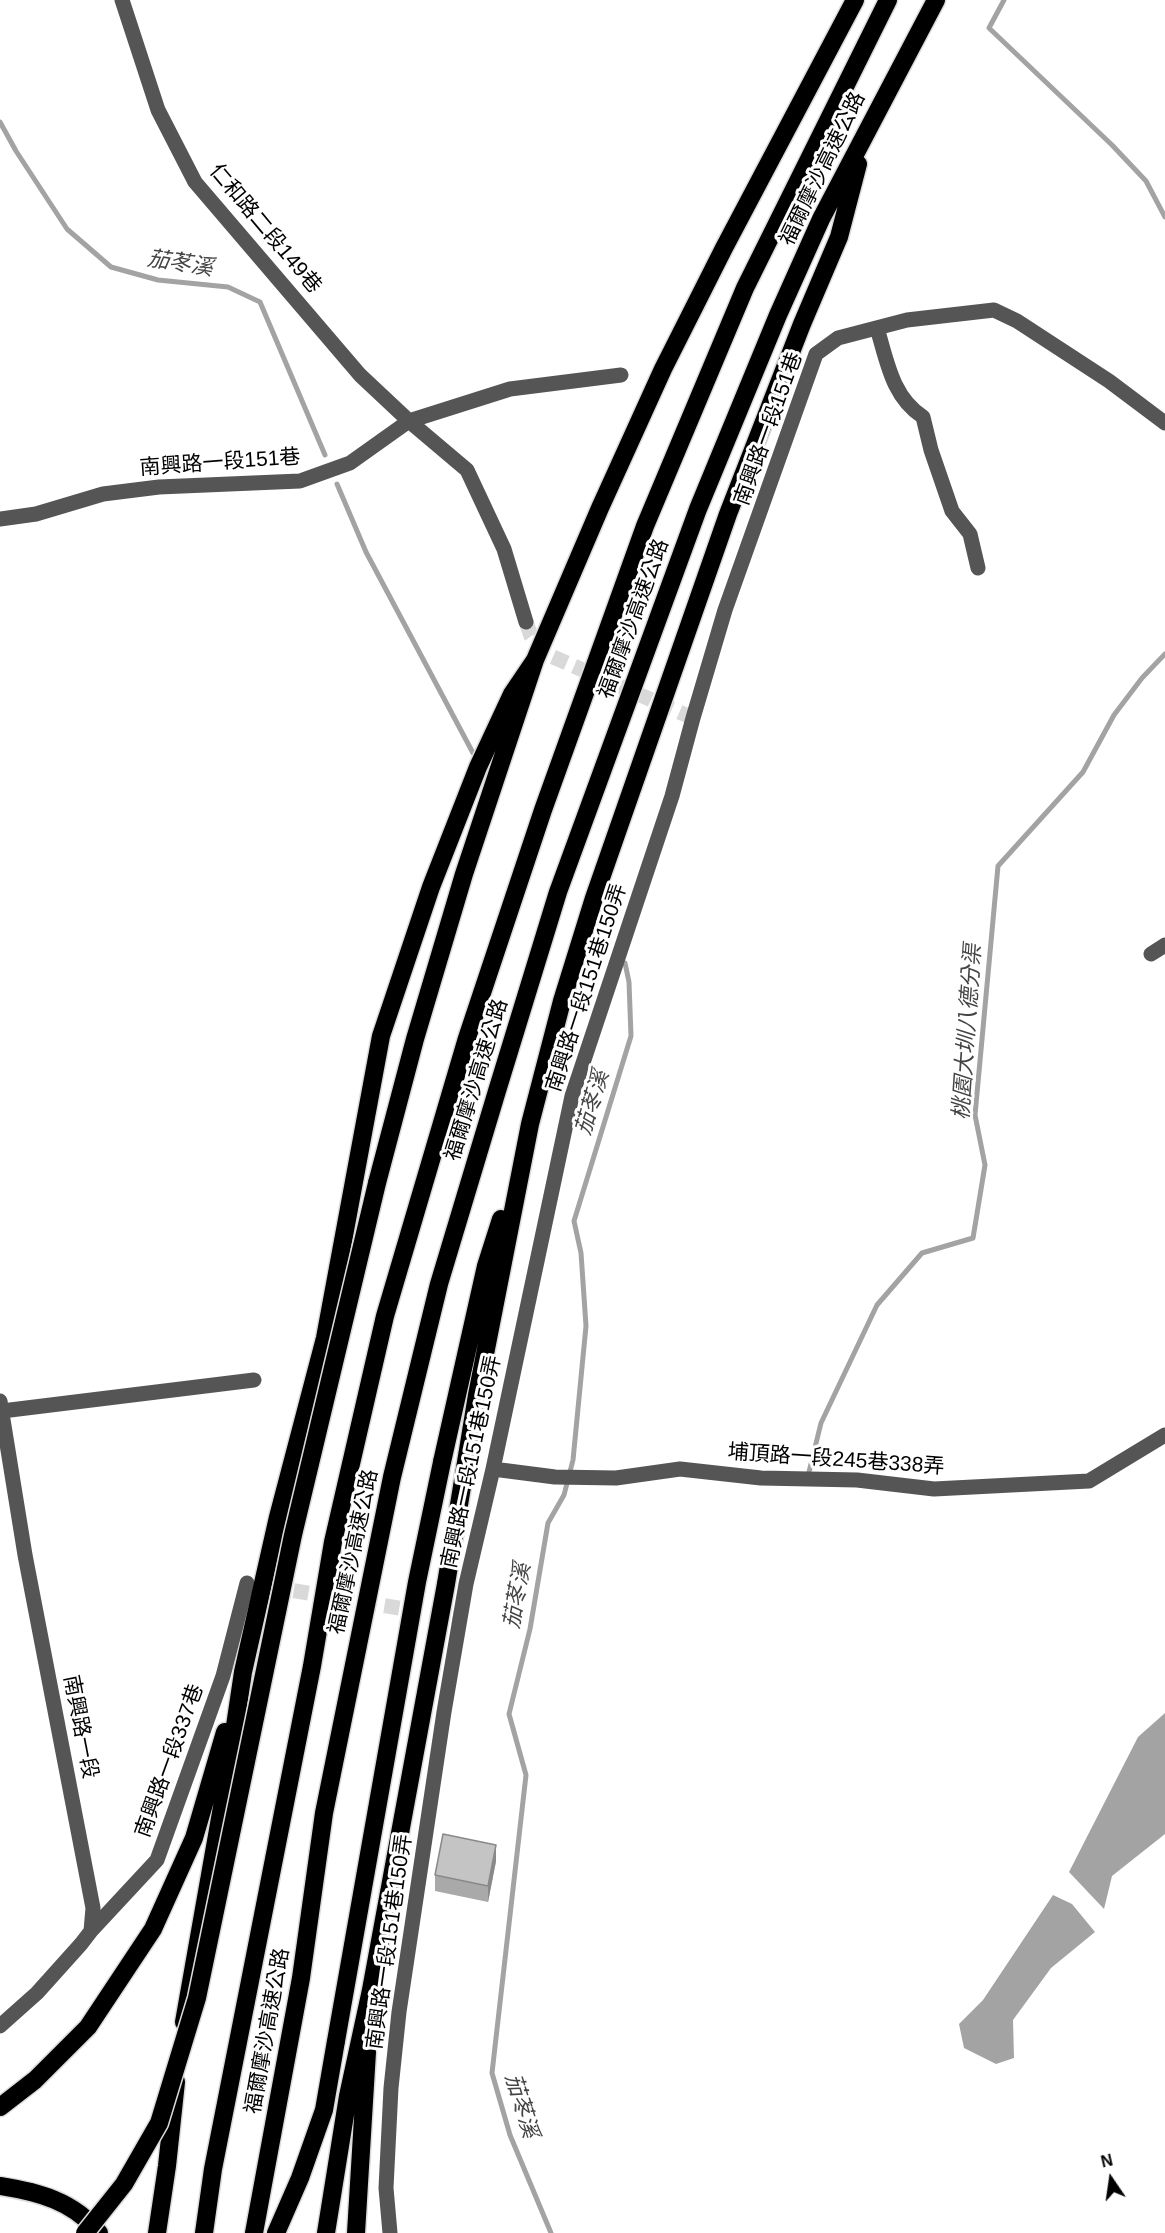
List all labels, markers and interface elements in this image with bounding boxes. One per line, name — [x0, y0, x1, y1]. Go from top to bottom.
street label: 福爾摩沙高速公路 — [775, 88, 871, 250]
street label: 仁和路二段149巷 — [204, 159, 326, 299]
water label: 茄苳溪 — [145, 246, 215, 282]
street label: 南興路一段151巷 — [730, 349, 808, 509]
street label: 南興路一段151巷 — [139, 445, 301, 481]
street label: 福爾摩沙高速公路 — [593, 536, 675, 702]
street label: 南興路一段151巷150弄 — [541, 881, 633, 1095]
water label: 桃園大圳八德分渠 — [949, 943, 987, 1121]
street label: 福爾摩沙高速公路 — [440, 996, 514, 1164]
water label: 茄苳溪 — [571, 1068, 615, 1138]
street label: 南興路一段151巷150弄 — [437, 1353, 507, 1571]
street label: 埔頂路一段245巷338弄 — [727, 1440, 945, 1480]
street label: 福爾摩沙高速公路 — [324, 1467, 384, 1637]
water label: 茄苳溪 — [499, 1561, 537, 1631]
street label: 南興路一段 — [58, 1673, 102, 1781]
street label: 南興路一段337巷 — [131, 1681, 209, 1841]
street label: 南興路一段151巷150弄 — [362, 1833, 418, 2051]
street label: 福爾摩沙高速公路 — [241, 1946, 295, 2116]
water label: 茄苳溪 — [499, 2071, 543, 2141]
north arrow — [1081, 2149, 1141, 2209]
text: N — [1099, 2151, 1114, 2171]

